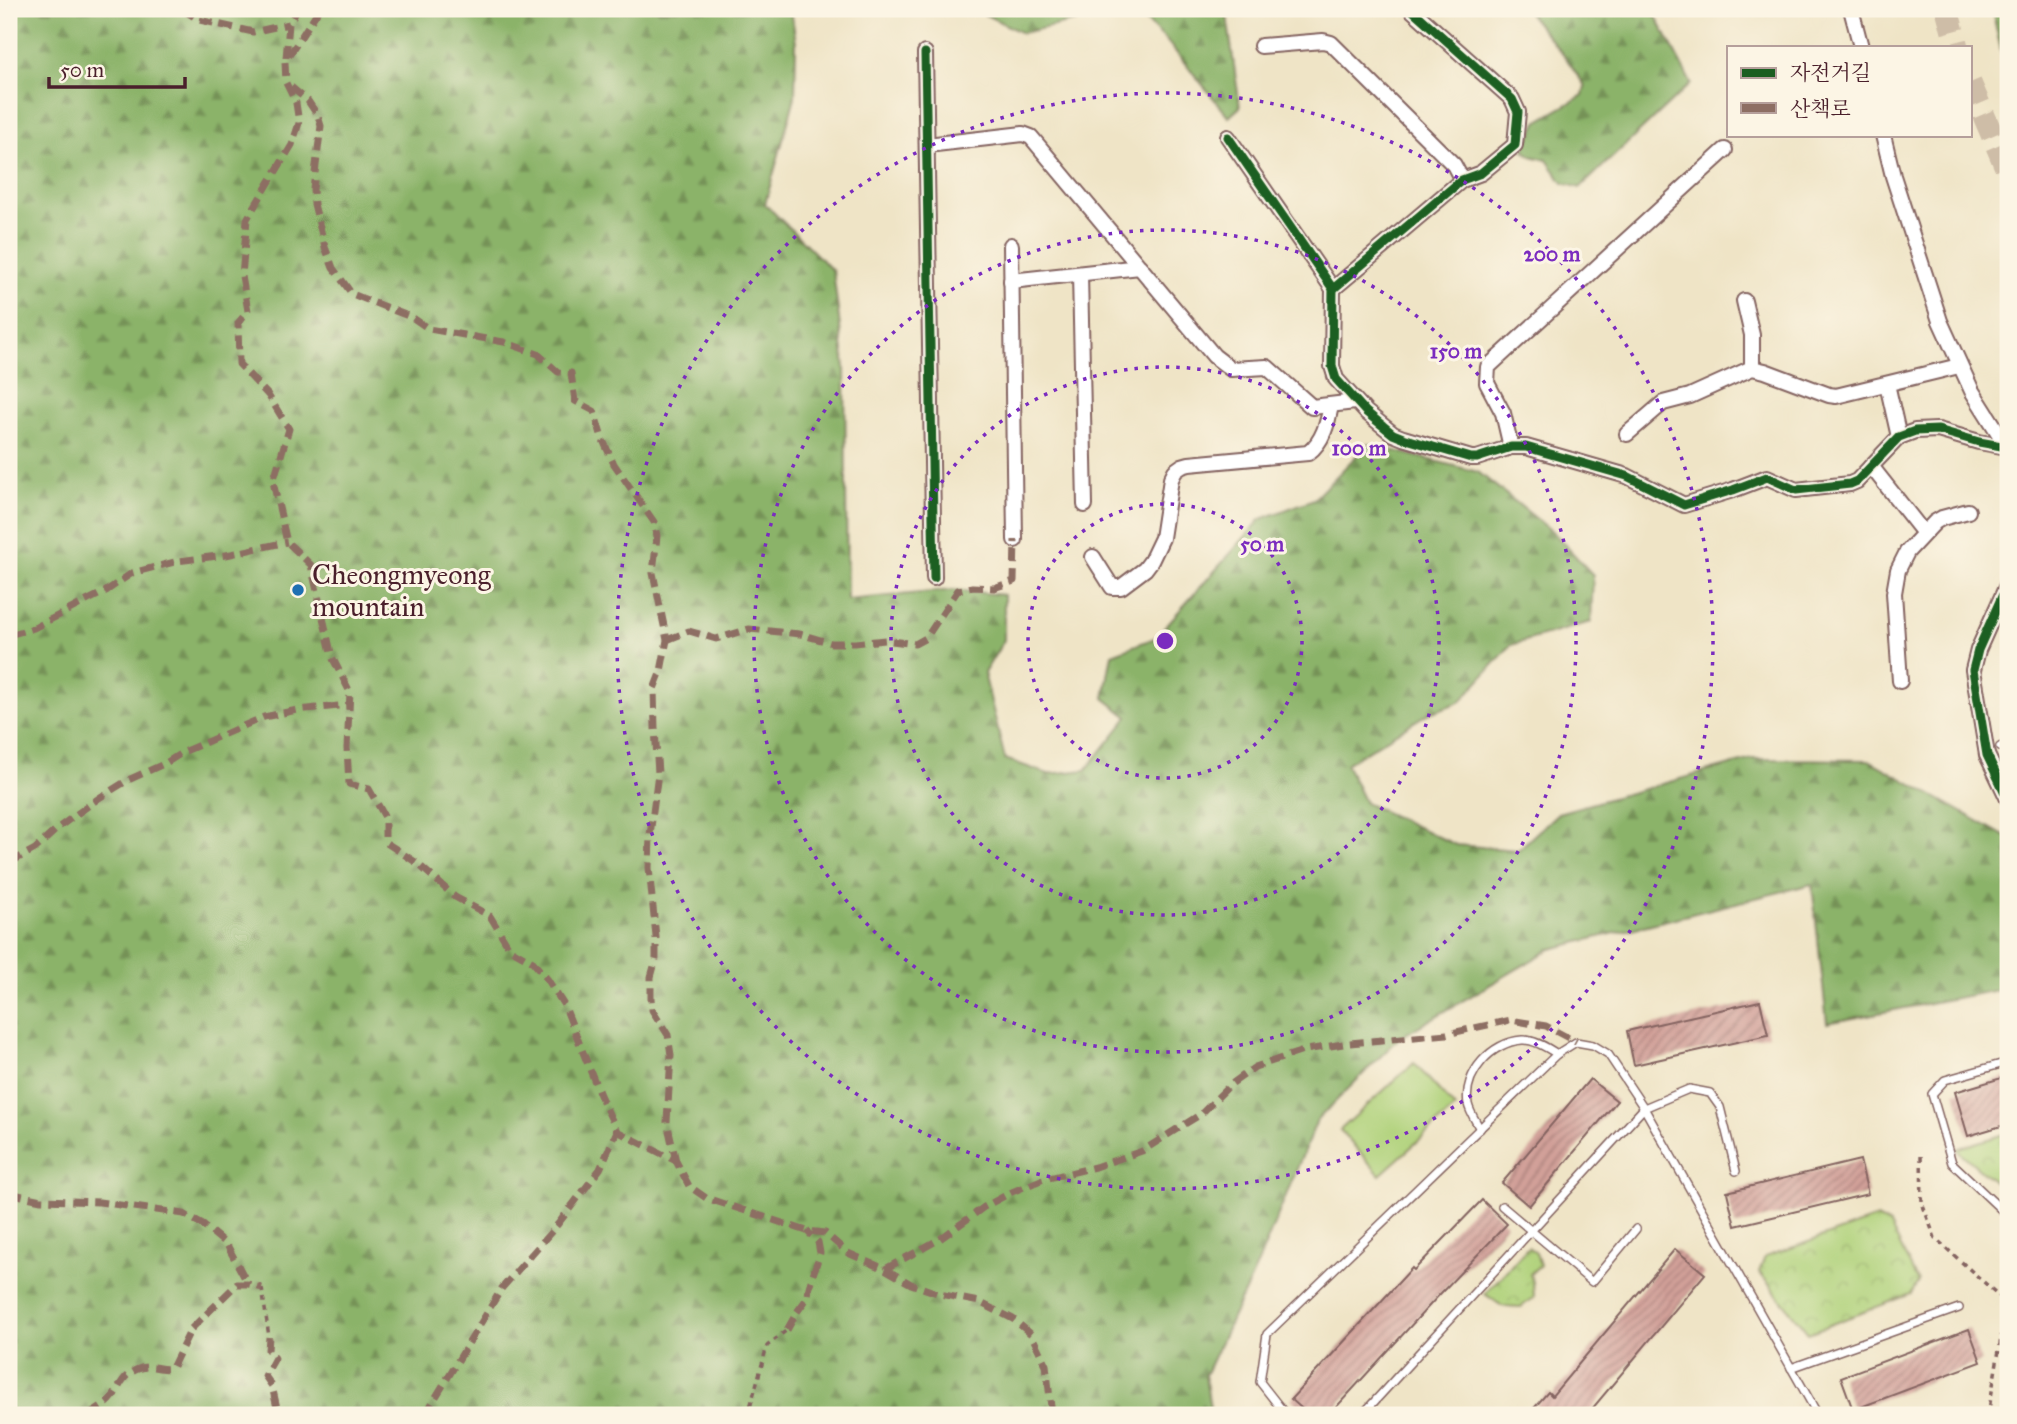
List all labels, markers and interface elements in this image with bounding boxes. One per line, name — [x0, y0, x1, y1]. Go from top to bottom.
scale bar — [49, 46, 186, 90]
legend — [1727, 46, 1972, 136]
text: 50 m — [60, 57, 105, 83]
text: 자전거길 — [1790, 60, 1871, 86]
text: 산책로 — [1790, 96, 1851, 122]
text: 200 m — [1524, 241, 1581, 267]
text: 150 m — [1430, 338, 1482, 364]
text: 100 m — [1332, 435, 1387, 461]
text: 50 m — [1240, 531, 1284, 557]
place label: Cheongmyeong mountain — [312, 557, 492, 624]
marker: Cheongmyeong mountain — [290, 582, 306, 598]
centre of rings — [1153, 629, 1177, 653]

